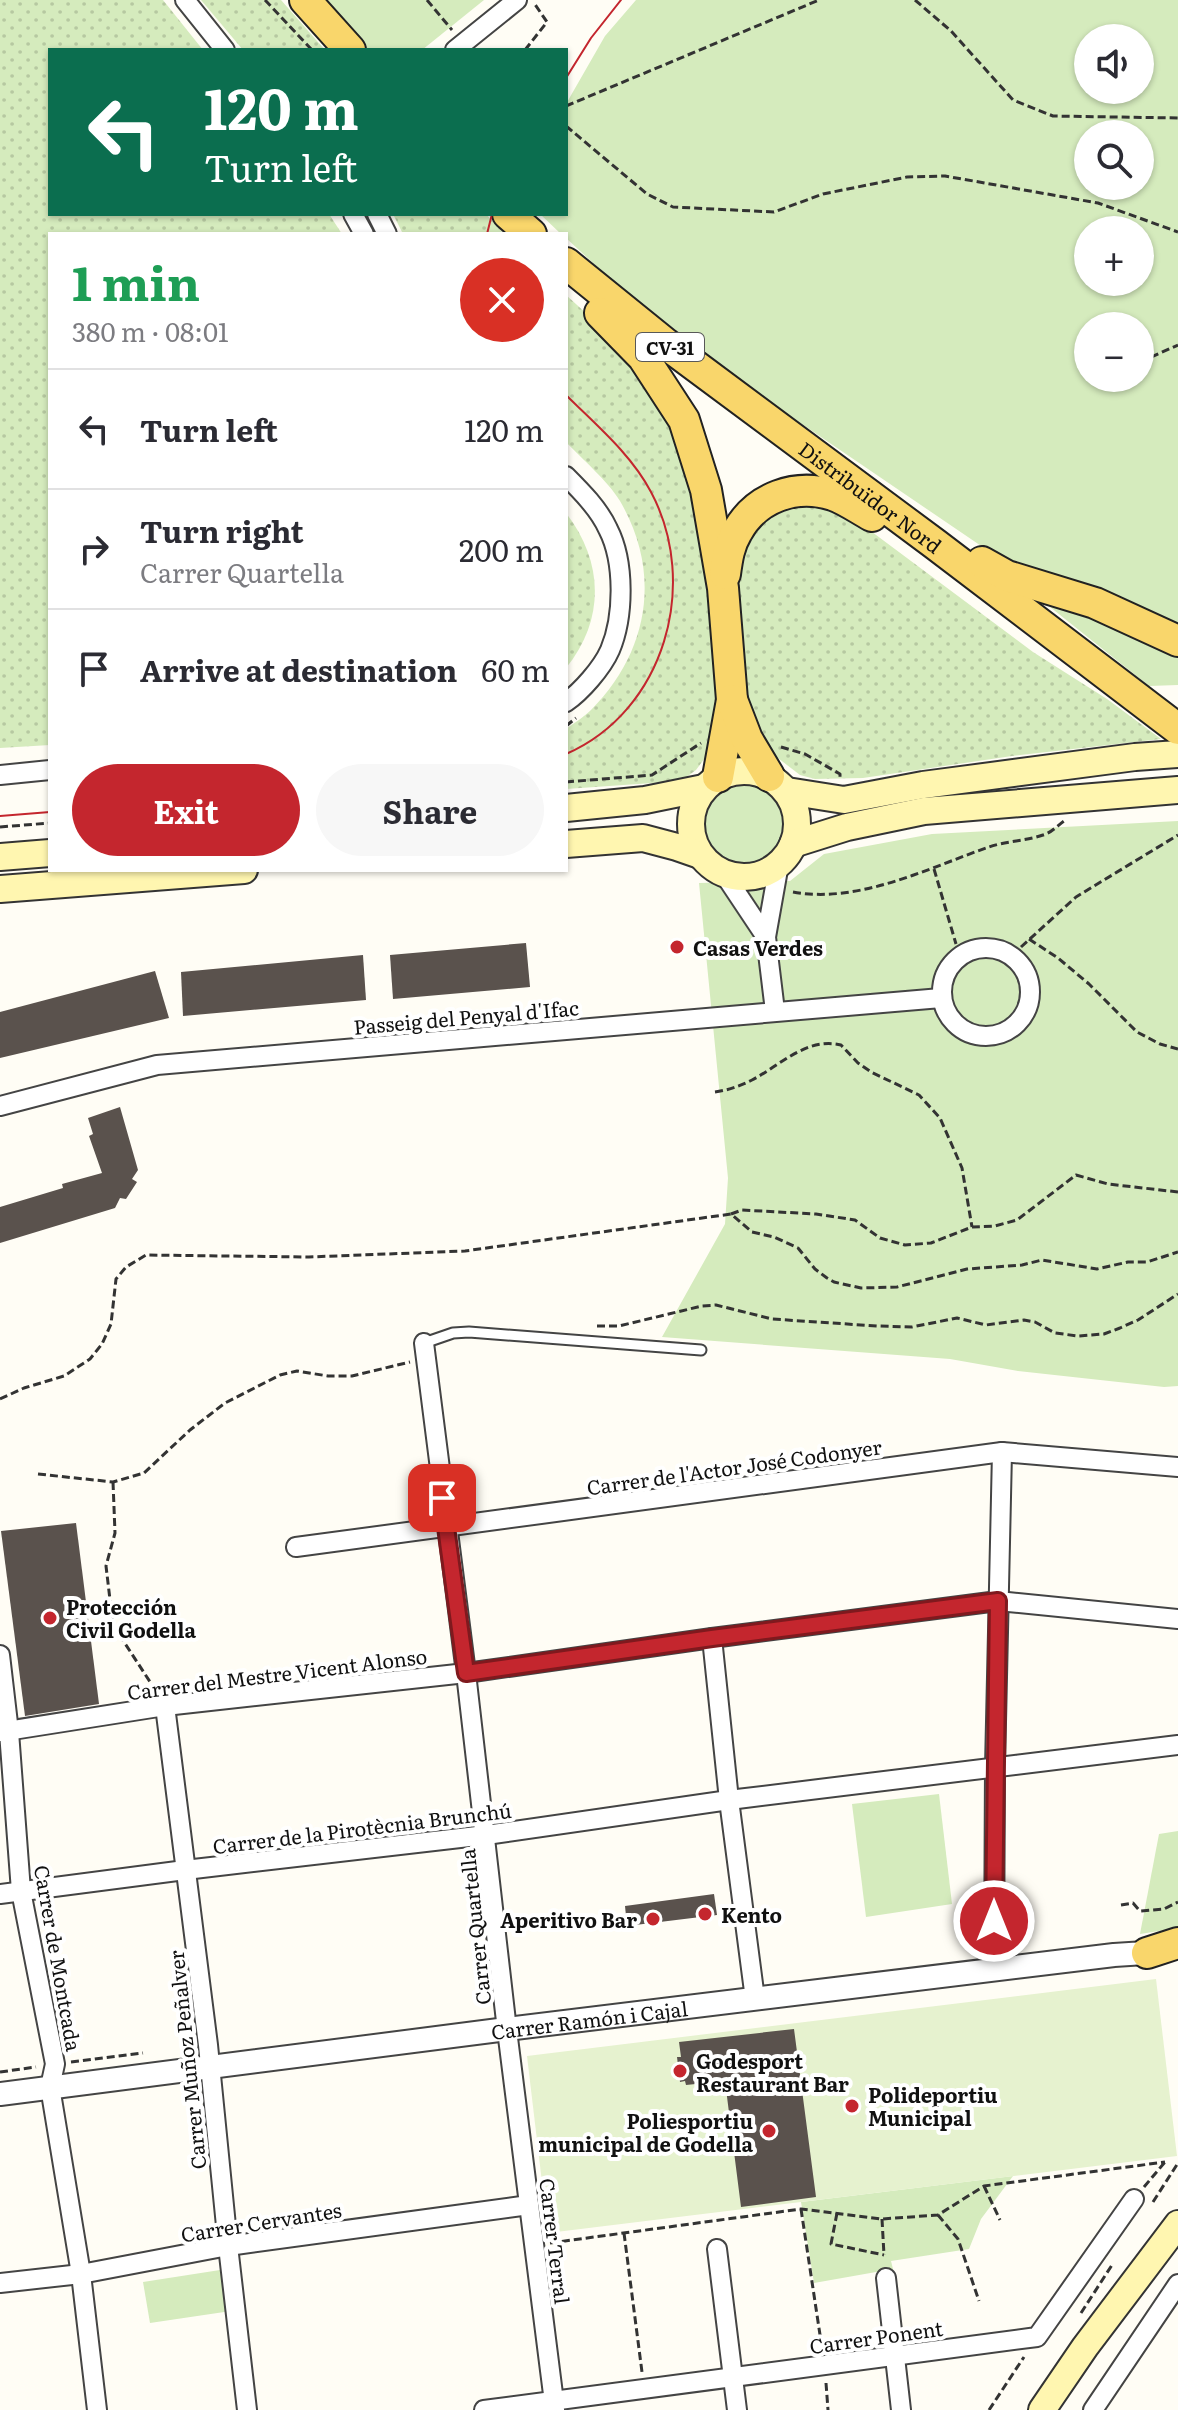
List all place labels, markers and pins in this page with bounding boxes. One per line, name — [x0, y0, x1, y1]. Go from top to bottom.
place label: Casas Verdes — [693, 932, 823, 962]
marker: Casas Verdes — [668, 938, 686, 956]
pin — [408, 1464, 476, 1532]
place label: Protección Civil Godella — [66, 1591, 196, 1644]
marker: Protección Civil Godella — [41, 1609, 59, 1627]
place label: Kento — [721, 1899, 782, 1929]
place label: Aperitivo Bar — [500, 1904, 637, 1934]
marker: Kento — [696, 1905, 714, 1923]
marker: Aperitivo Bar — [644, 1910, 662, 1928]
place label: Godesport Restaurant Bar — [696, 2045, 849, 2098]
marker: Godesport Restaurant Bar — [671, 2062, 689, 2080]
place label: Polideportiu Municipal — [868, 2079, 998, 2132]
marker: Polideportiu Municipal — [843, 2097, 861, 2115]
place label: Poliesportiu municipal de Godella — [538, 2105, 753, 2158]
marker: Poliesportiu municipal de Godella — [760, 2122, 778, 2140]

